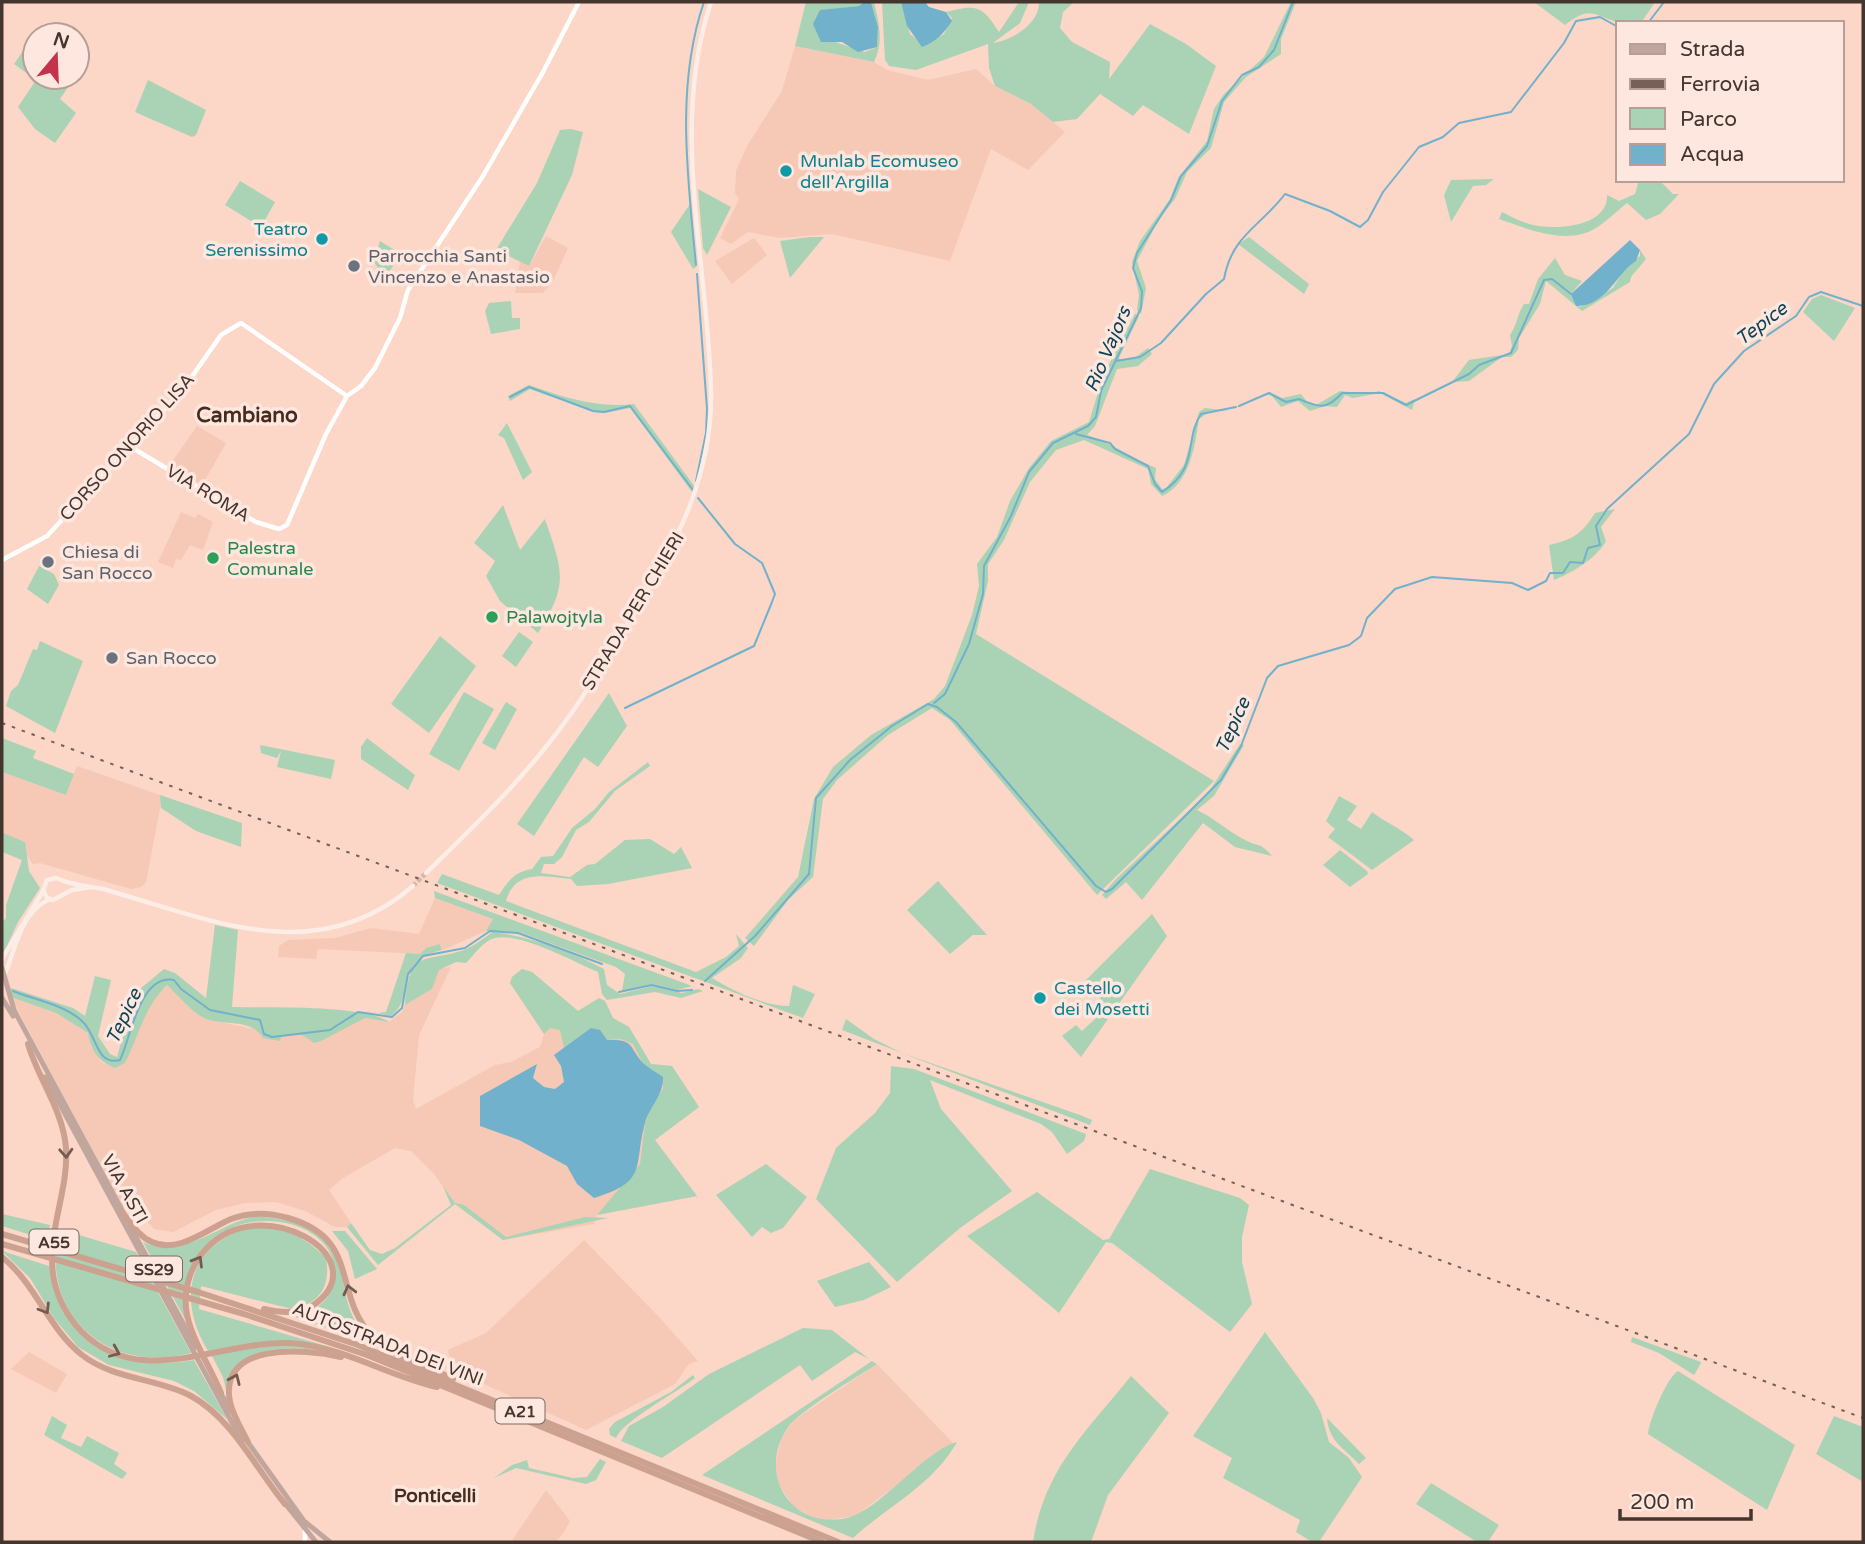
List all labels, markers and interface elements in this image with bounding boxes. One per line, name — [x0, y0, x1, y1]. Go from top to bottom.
north arrow — [21, 21, 91, 91]
legend — [1616, 21, 1844, 182]
text: N — [50, 28, 72, 54]
text: Strada — [1680, 37, 1745, 62]
text: Ferrovia — [1680, 72, 1760, 97]
text: Parco — [1680, 107, 1737, 132]
text: Acqua — [1680, 142, 1744, 167]
place label: Munlab Ecomuseo dell'Argilla — [800, 150, 959, 193]
marker: Munlab Ecomuseo dell'Argilla — [778, 163, 794, 179]
place label: Teatro Serenissimo — [205, 218, 308, 261]
marker: Teatro Serenissimo — [314, 231, 330, 247]
place label: Parrocchia Santi Vincenzo e Anastasio — [368, 245, 550, 288]
marker: Parrocchia Santi Vincenzo e Anastasio — [346, 258, 362, 274]
water label: Tepice — [1732, 297, 1793, 350]
water label: Rio Vajors — [1080, 302, 1136, 395]
street label: CORSO ONORIO LISA — [55, 369, 199, 525]
district label: Cambiano — [196, 403, 298, 428]
street label: VIA ROMA — [162, 459, 254, 527]
street label: STRADA PER CHIERI — [577, 528, 689, 694]
place label: Palestra Comunale — [227, 537, 313, 580]
place label: Chiesa di San Rocco — [62, 541, 153, 584]
marker: Palestra Comunale — [205, 550, 221, 566]
marker: Chiesa di San Rocco — [40, 554, 56, 570]
place label: Palawojtyla — [506, 606, 603, 628]
marker: Palawojtyla — [484, 609, 500, 625]
place label: San Rocco — [126, 647, 217, 669]
marker: San Rocco — [104, 650, 120, 666]
water label: Tepice — [1211, 693, 1255, 757]
place label: Castello dei Mosetti — [1054, 977, 1150, 1020]
water label: Tepice — [102, 984, 147, 1048]
marker: Castello dei Mosetti — [1032, 990, 1048, 1006]
one-way arrow — [58, 1148, 73, 1159]
street label: VIA ASTI — [97, 1151, 153, 1227]
road number: A55 — [30, 1230, 78, 1254]
one-way arrow — [190, 1255, 203, 1268]
road number: SS29 — [126, 1256, 182, 1282]
one-way arrow — [343, 1284, 357, 1296]
street label: AUTOSTRADA DEI VINI — [289, 1297, 487, 1391]
one-way arrow — [36, 1301, 49, 1314]
one-way arrow — [109, 1344, 121, 1358]
one-way arrow — [227, 1374, 241, 1386]
road number: A21 — [496, 1399, 544, 1424]
scale bar — [1620, 1478, 1751, 1522]
district label: Ponticelli — [394, 1485, 476, 1507]
text: 200 m — [1630, 1490, 1694, 1515]

